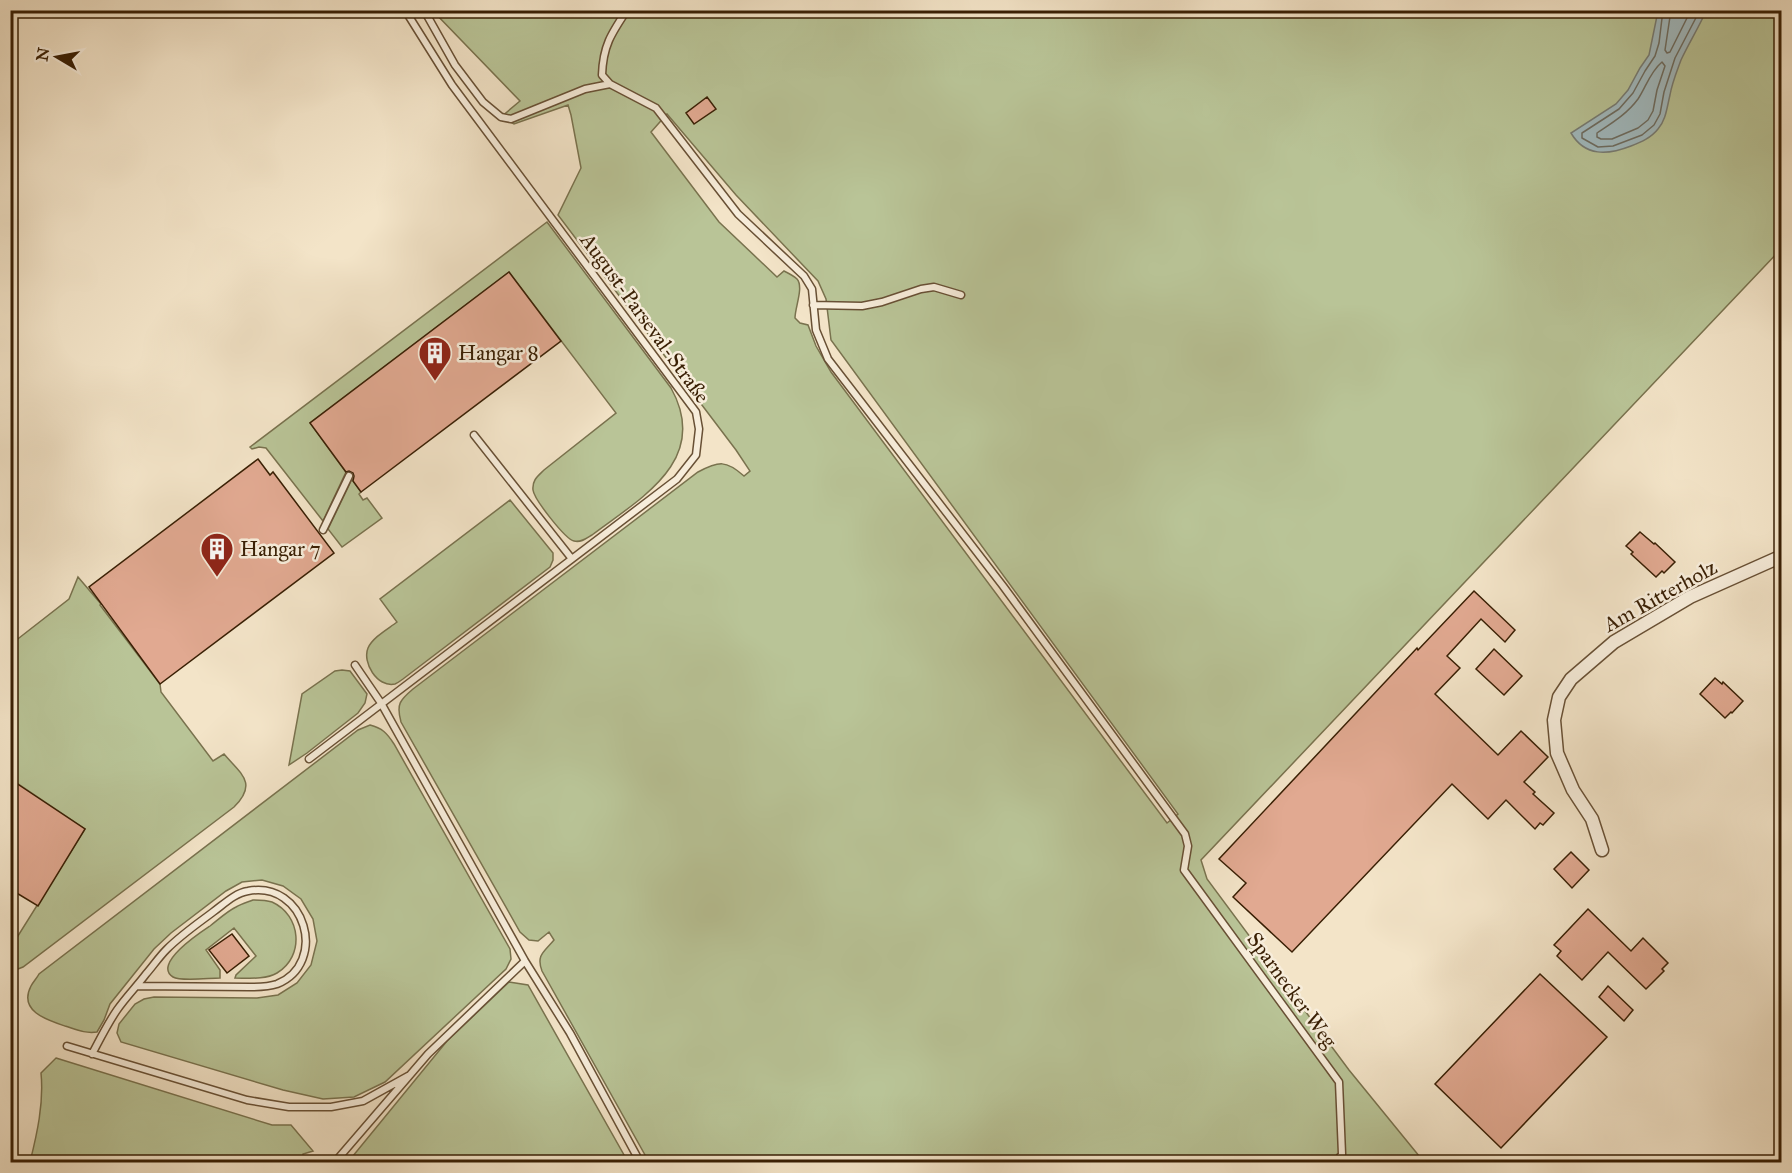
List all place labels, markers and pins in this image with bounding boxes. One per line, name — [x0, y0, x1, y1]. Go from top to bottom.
building icon: Hangar 8 — [417, 335, 453, 382]
place label: Hangar 8 — [458, 340, 539, 366]
building icon: Hangar 7 — [199, 531, 235, 578]
place label: Hangar 7 — [240, 536, 321, 562]

